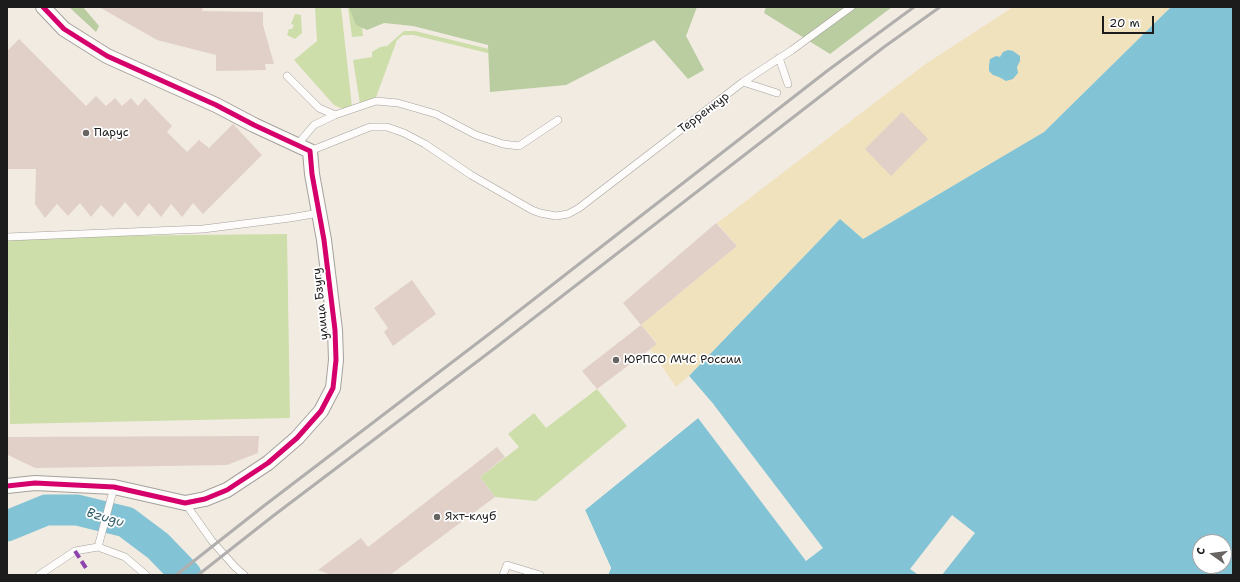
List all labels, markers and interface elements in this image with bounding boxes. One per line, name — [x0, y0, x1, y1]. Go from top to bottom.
scale bar — [1104, 8, 1156, 34]
text: 20 m — [1109, 15, 1140, 31]
street label: Терренкур — [676, 89, 732, 137]
place label: Парус — [94, 126, 129, 140]
marker: Парус — [81, 128, 91, 138]
street label: улица Бзугу — [310, 267, 332, 341]
place label: ЮРПСО МЧС России — [624, 353, 741, 367]
marker: ЮРПСО МЧС России — [611, 355, 621, 365]
water label: Bzugu — [85, 505, 125, 531]
place label: Яхт-клуб — [445, 510, 496, 524]
marker: Яхт-клуб — [432, 512, 442, 522]
north arrow — [1192, 534, 1232, 574]
text: С — [1193, 546, 1209, 556]

